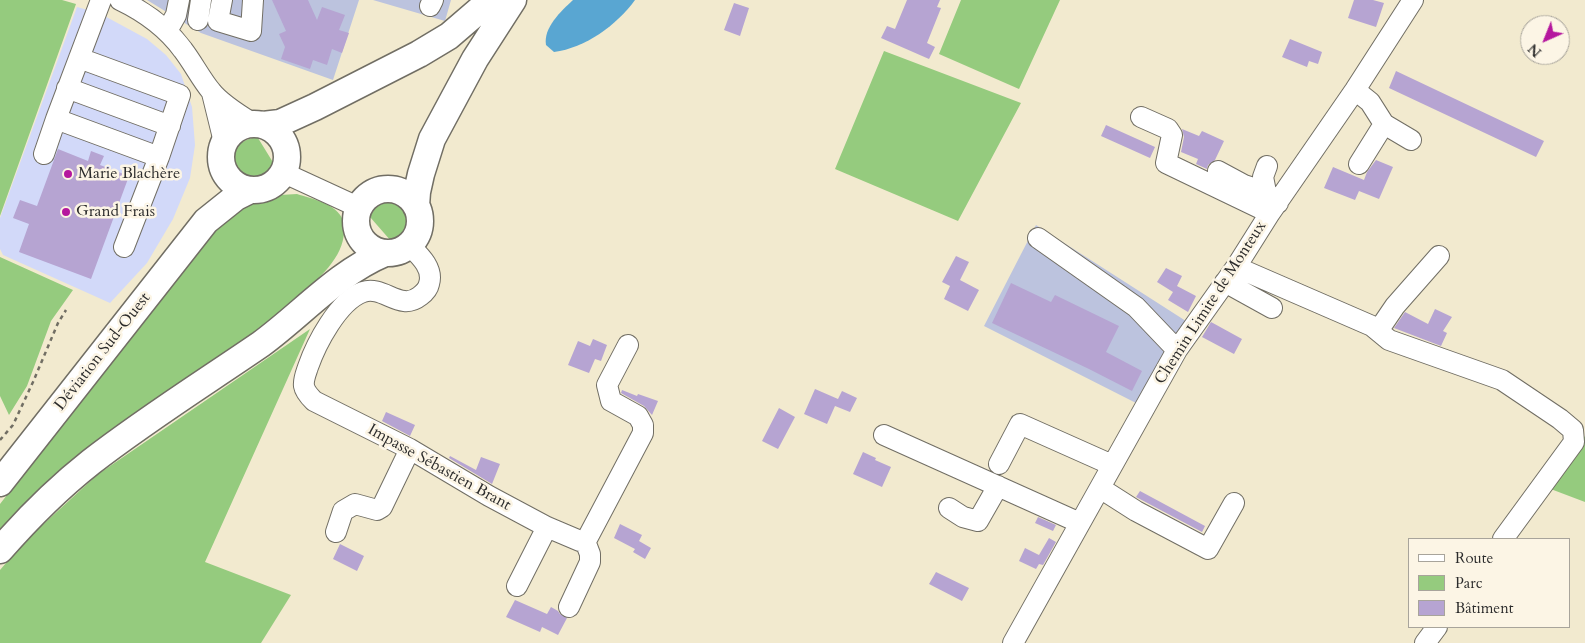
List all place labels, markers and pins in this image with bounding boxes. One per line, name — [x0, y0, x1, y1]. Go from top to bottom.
place label: Marie Blachère — [78, 164, 180, 184]
marker: Marie Blachère — [62, 168, 74, 180]
place label: Grand Frais — [76, 202, 155, 222]
marker: Grand Frais — [60, 206, 72, 218]

